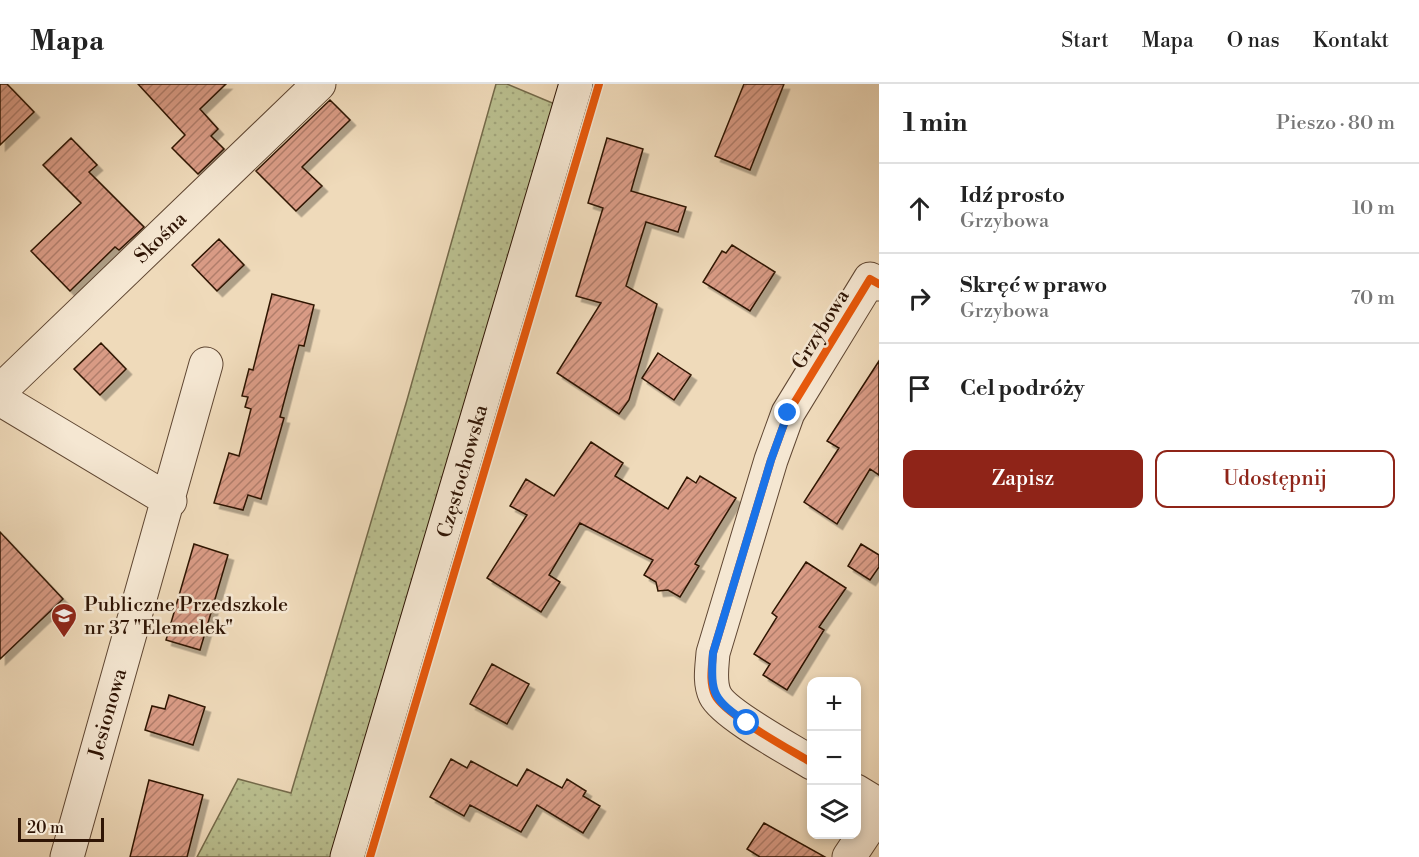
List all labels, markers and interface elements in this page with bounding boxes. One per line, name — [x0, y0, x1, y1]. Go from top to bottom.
text: Mapa — [30, 24, 104, 59]
text: Start — [1061, 28, 1109, 54]
text: Mapa — [1142, 28, 1194, 54]
text: O nas — [1227, 28, 1280, 54]
text: Kontakt — [1313, 28, 1389, 54]
text: 1 min — [903, 107, 968, 139]
text: Pieszo · 80 m — [1276, 111, 1395, 136]
text: Idź prosto — [960, 182, 1065, 209]
icon: ahead — [903, 192, 936, 225]
text: 10 m — [1352, 196, 1395, 221]
street label: Skośna — [129, 206, 193, 269]
text: Grzybowa — [960, 209, 1049, 234]
text: Skręć w prawo — [960, 272, 1107, 299]
icon: right — [903, 282, 936, 315]
street label: Grzybowa — [787, 285, 856, 374]
text: 70 m — [1351, 286, 1395, 311]
text: Grzybowa — [960, 299, 1049, 324]
icon: arrive — [903, 372, 936, 405]
text: Cel podróży — [960, 375, 1084, 402]
route end — [774, 399, 800, 425]
street label: Częstochowska — [433, 401, 495, 541]
button: Zapisz — [903, 450, 1143, 508]
button: Udostępnij — [1155, 450, 1395, 508]
place label: Publiczne Przedszkole nr 37 "Elemelek" — [84, 593, 288, 641]
school or university icon: Publiczne Przedszkole nr 37 "Elemelek" — [49, 601, 79, 639]
street label: Jesionowa — [83, 665, 133, 762]
map controls — [807, 677, 861, 839]
button: + — [807, 677, 861, 731]
route start — [733, 709, 759, 735]
button: − — [807, 731, 861, 785]
button: layers — [807, 785, 861, 839]
scale bar — [18, 815, 104, 842]
text: 20 m — [27, 818, 64, 838]

